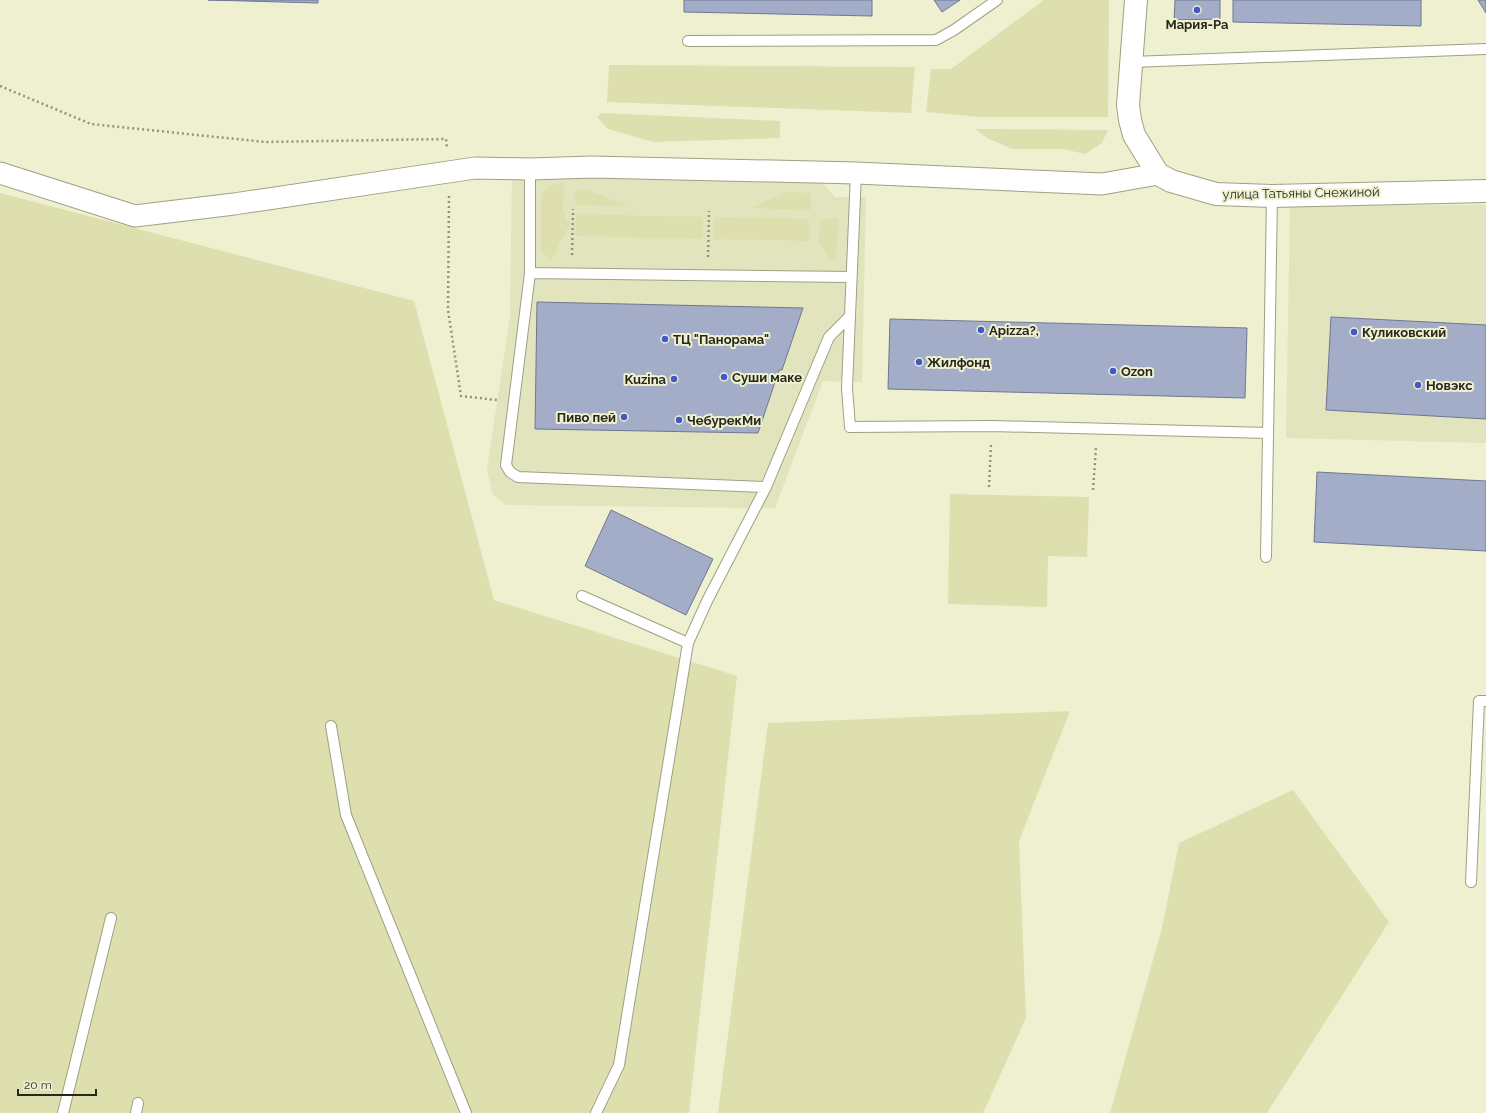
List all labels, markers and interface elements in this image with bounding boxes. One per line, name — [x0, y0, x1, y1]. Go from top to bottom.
marker: Мария-Ра — [1192, 5, 1202, 15]
place label: Мария-Ра — [1165, 17, 1229, 32]
street label: улица Татьяны Снежиной — [1222, 184, 1380, 202]
place label: Apizza?, — [989, 323, 1039, 338]
marker: Apizza?, — [976, 325, 986, 335]
place label: Куликовский — [1362, 325, 1446, 340]
marker: Куликовский — [1349, 327, 1359, 337]
place label: ТЦ "Панорама" — [673, 332, 769, 347]
marker: ТЦ "Панорама" — [660, 334, 670, 344]
place label: Жилфонд — [927, 355, 990, 370]
marker: Жилфонд — [914, 357, 924, 367]
place label: Ozon — [1121, 364, 1153, 379]
marker: Ozon — [1108, 366, 1118, 376]
place label: Суши маке — [732, 370, 802, 385]
place label: Kuzina — [624, 372, 667, 387]
marker: Суши маке — [719, 372, 729, 382]
marker: Kuzina — [669, 374, 679, 384]
place label: Новэкс — [1426, 378, 1473, 393]
marker: Новэкс — [1413, 380, 1423, 390]
place label: Пиво пей — [557, 410, 616, 425]
marker: Пиво пей — [619, 412, 629, 422]
place label: ЧебурекМи — [687, 413, 761, 428]
marker: ЧебурекМи — [674, 415, 684, 425]
scale bar — [18, 1071, 96, 1097]
text: 20 m — [24, 1078, 52, 1092]

